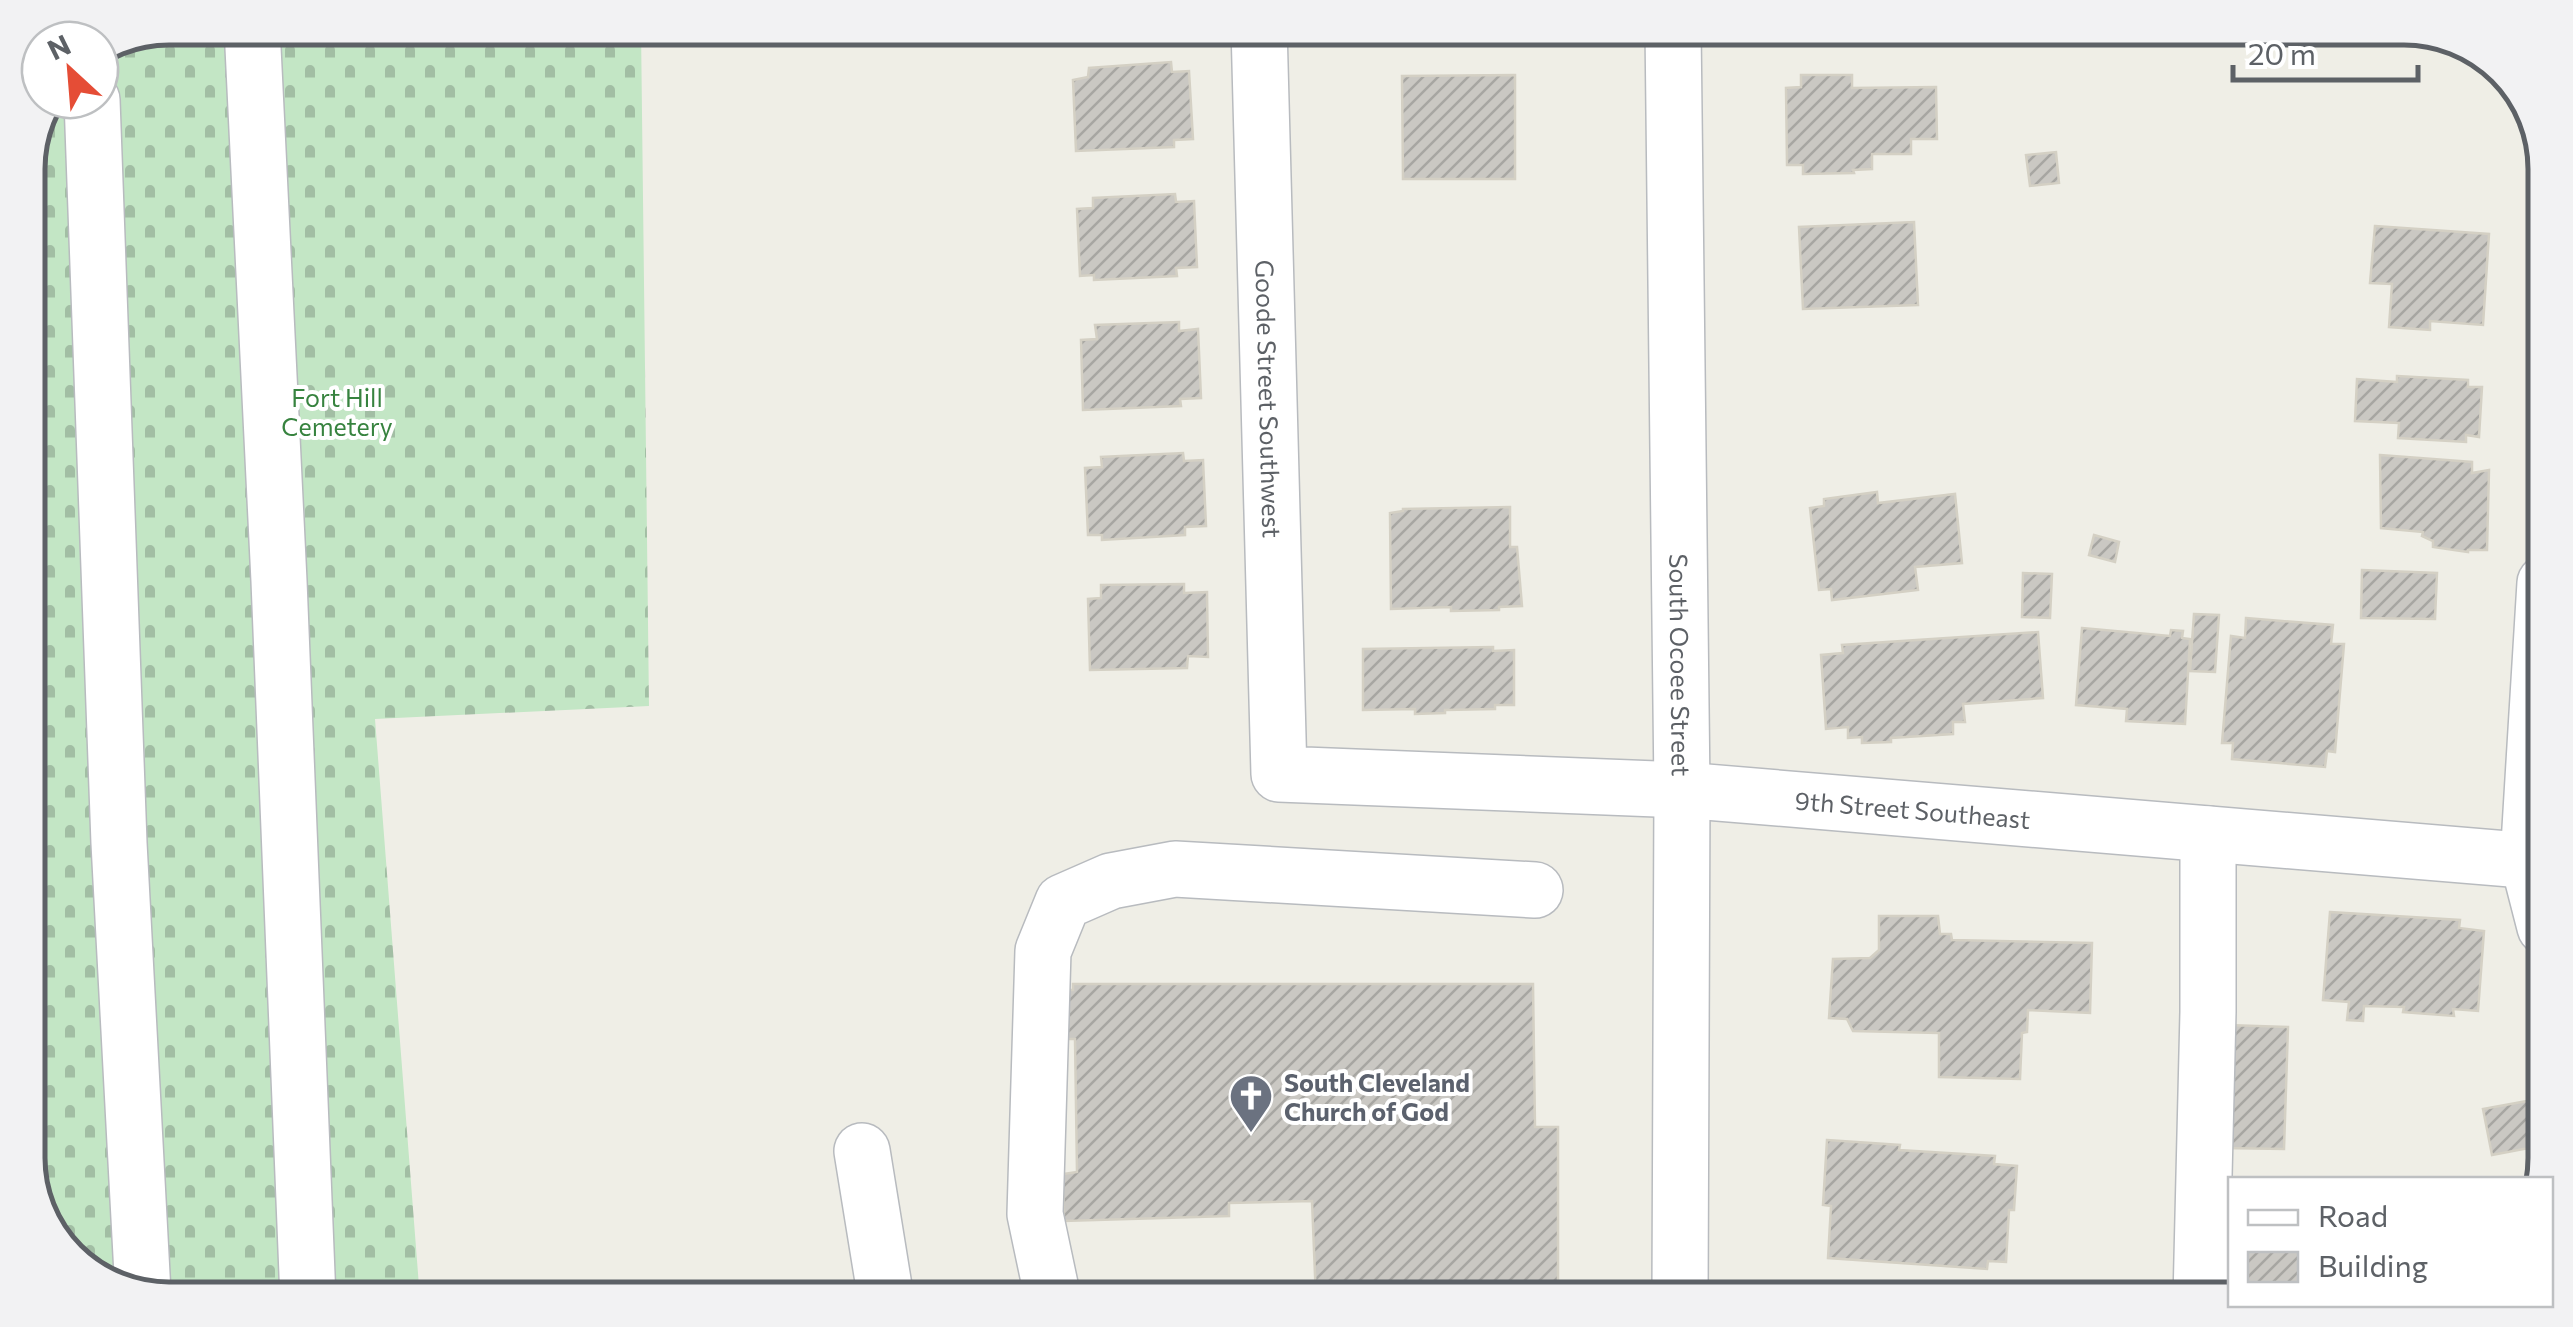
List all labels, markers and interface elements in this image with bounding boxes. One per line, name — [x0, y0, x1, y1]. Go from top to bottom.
north arrow — [20, 20, 120, 120]
scale bar — [2233, 20, 2418, 82]
text: N — [42, 27, 75, 67]
text: 20 m — [2248, 34, 2316, 71]
street label: Goode Street Southwest — [1250, 259, 1288, 538]
park label: Fort Hill Cemetery — [281, 382, 393, 441]
street label: South Ocoee Street — [1664, 553, 1697, 776]
street label: 9th Street Southeast — [1794, 784, 2032, 834]
place label: South Cleveland Church of God — [1284, 1067, 1470, 1126]
church icon: South Cleveland Church of God — [1228, 1073, 1274, 1134]
legend — [2228, 1177, 2553, 1307]
text: Road — [2318, 1196, 2388, 1233]
text: Building — [2318, 1246, 2428, 1283]

